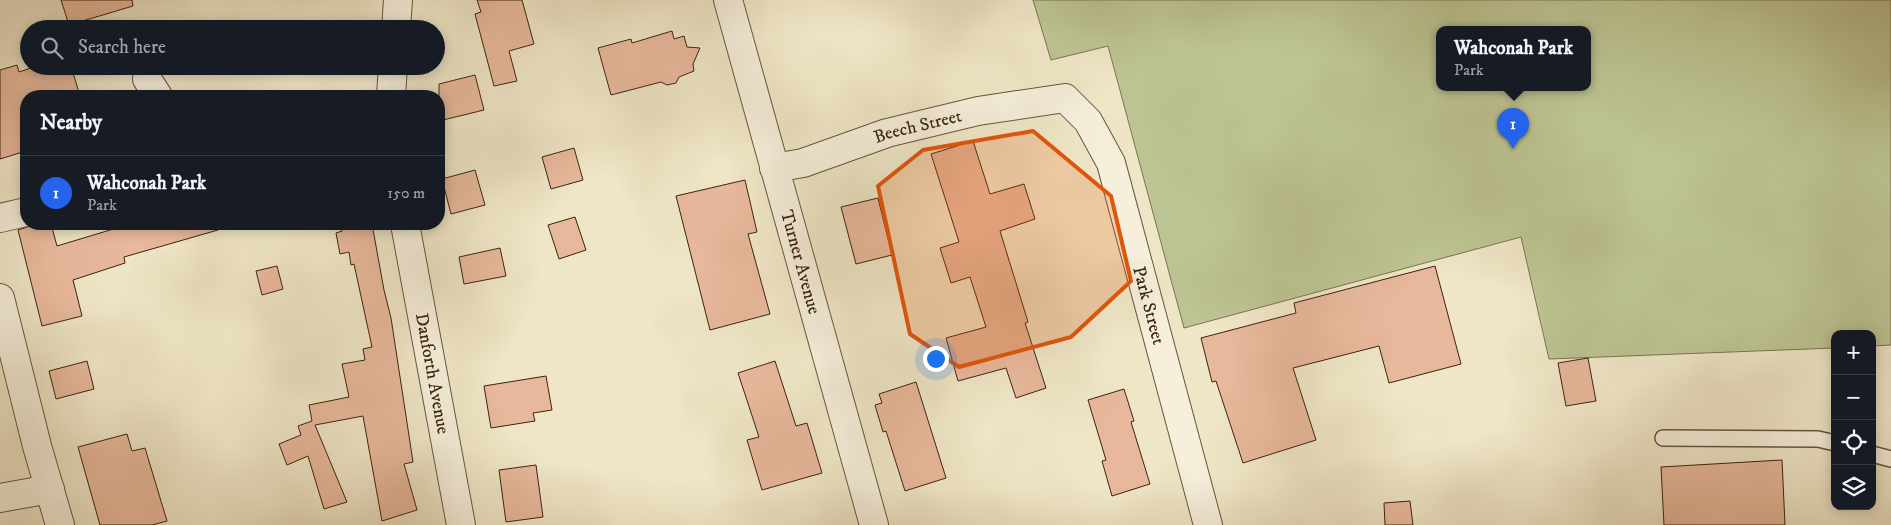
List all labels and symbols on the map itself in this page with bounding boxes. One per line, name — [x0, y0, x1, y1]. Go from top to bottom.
street label: Beech Street — [871, 105, 964, 149]
pin: 1 — [1497, 108, 1529, 149]
street label: Turner Avenue — [775, 208, 825, 317]
street label: Park Street — [1127, 264, 1169, 347]
street label: Danforth Avenue — [410, 311, 454, 436]
your location — [923, 346, 949, 372]

